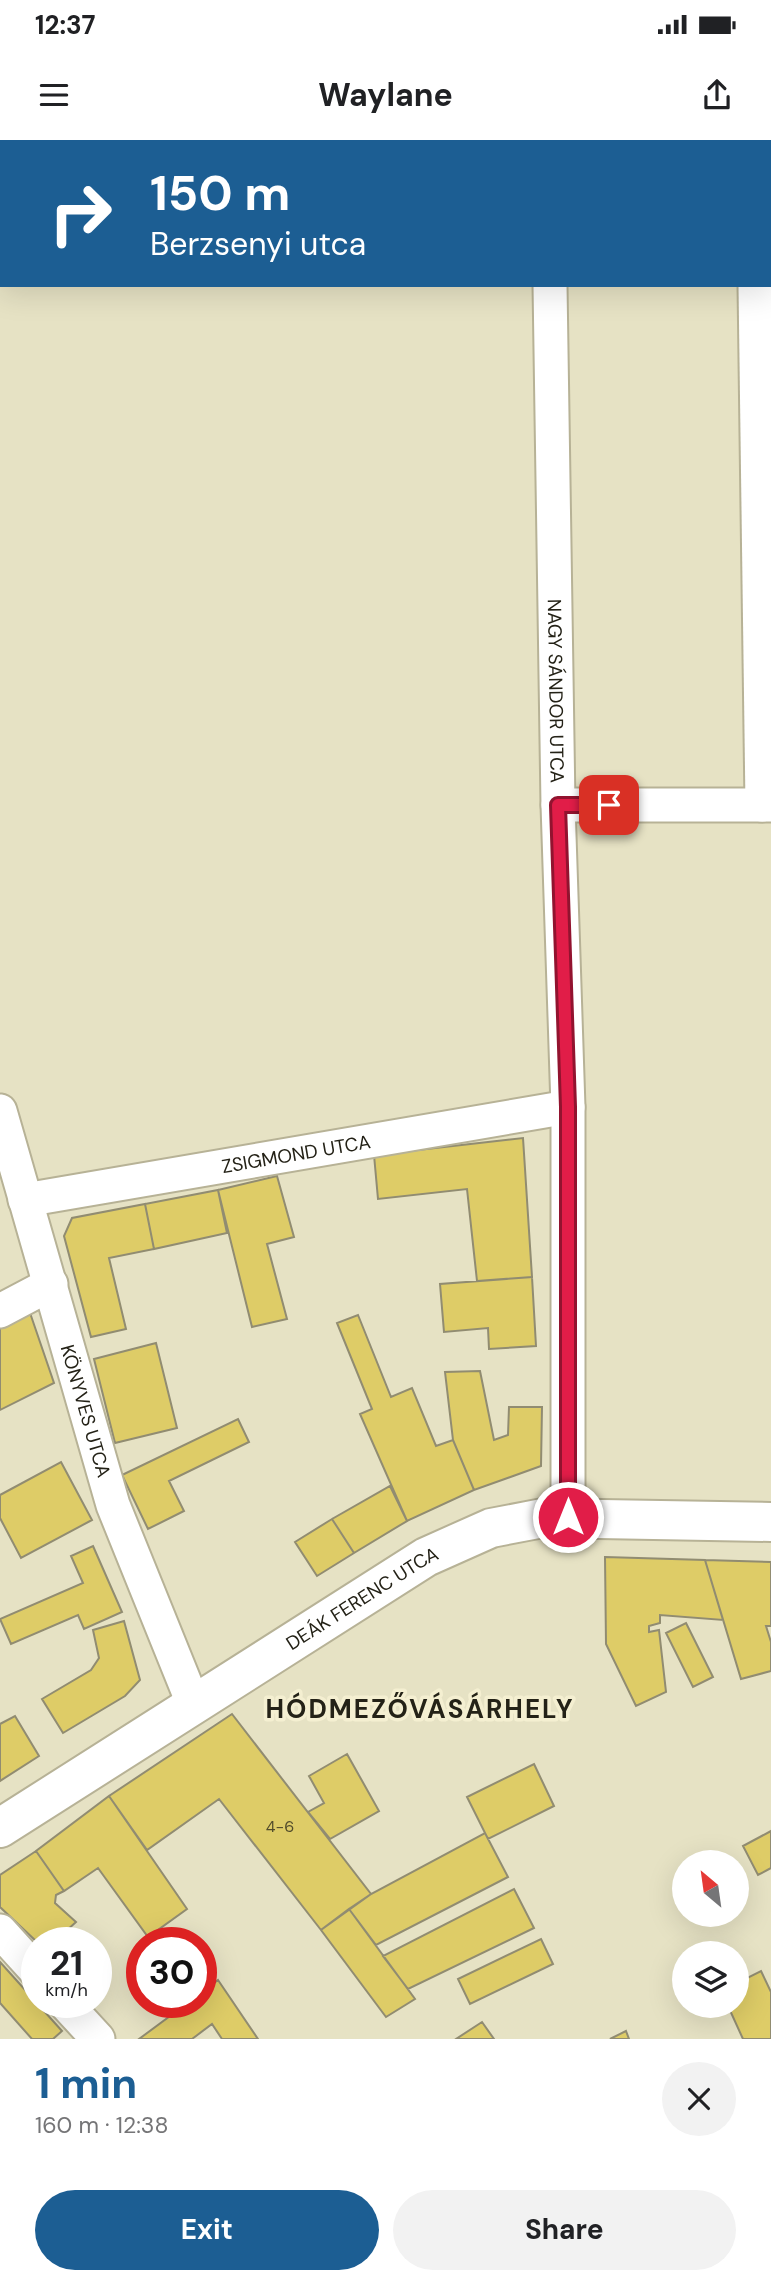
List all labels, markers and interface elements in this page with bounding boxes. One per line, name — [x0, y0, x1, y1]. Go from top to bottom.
text: 12:37 — [35, 8, 96, 42]
text: Waylane — [318, 74, 453, 116]
icon: menu — [35, 76, 73, 114]
icon: share — [698, 76, 736, 114]
text: 150 m — [150, 161, 290, 225]
icon: right — [35, 168, 126, 259]
text: Berzsenyi utca — [150, 223, 366, 265]
street label: NAGY SÁNDOR UTCA — [542, 599, 570, 784]
pin — [579, 775, 639, 835]
icon: arrive — [590, 786, 628, 824]
street label: ZSIGMOND UTCA — [220, 1129, 373, 1179]
street label: KÖNYVES UTCA — [55, 1342, 117, 1481]
position arrow — [531, 1480, 605, 1554]
street label: DEÁK FERENC UTCA — [281, 1541, 443, 1656]
district label: HÓDMEZŐVÁSÁRHELY — [265, 1692, 575, 1726]
house number: 4-6 — [266, 1816, 294, 1837]
north arrow — [672, 1850, 749, 1927]
map controls — [672, 1850, 749, 2018]
speed limit sign: 30 — [126, 1927, 217, 2018]
text: 21 — [50, 1940, 83, 1986]
button: layers — [672, 1941, 749, 2018]
text: km/h — [45, 1978, 88, 2002]
text: 1 min — [35, 2056, 137, 2111]
button: close — [662, 2062, 736, 2136]
text: 160 m · 12:38 — [35, 2110, 168, 2140]
button: Exit — [35, 2190, 379, 2270]
button: Share — [393, 2190, 736, 2270]

